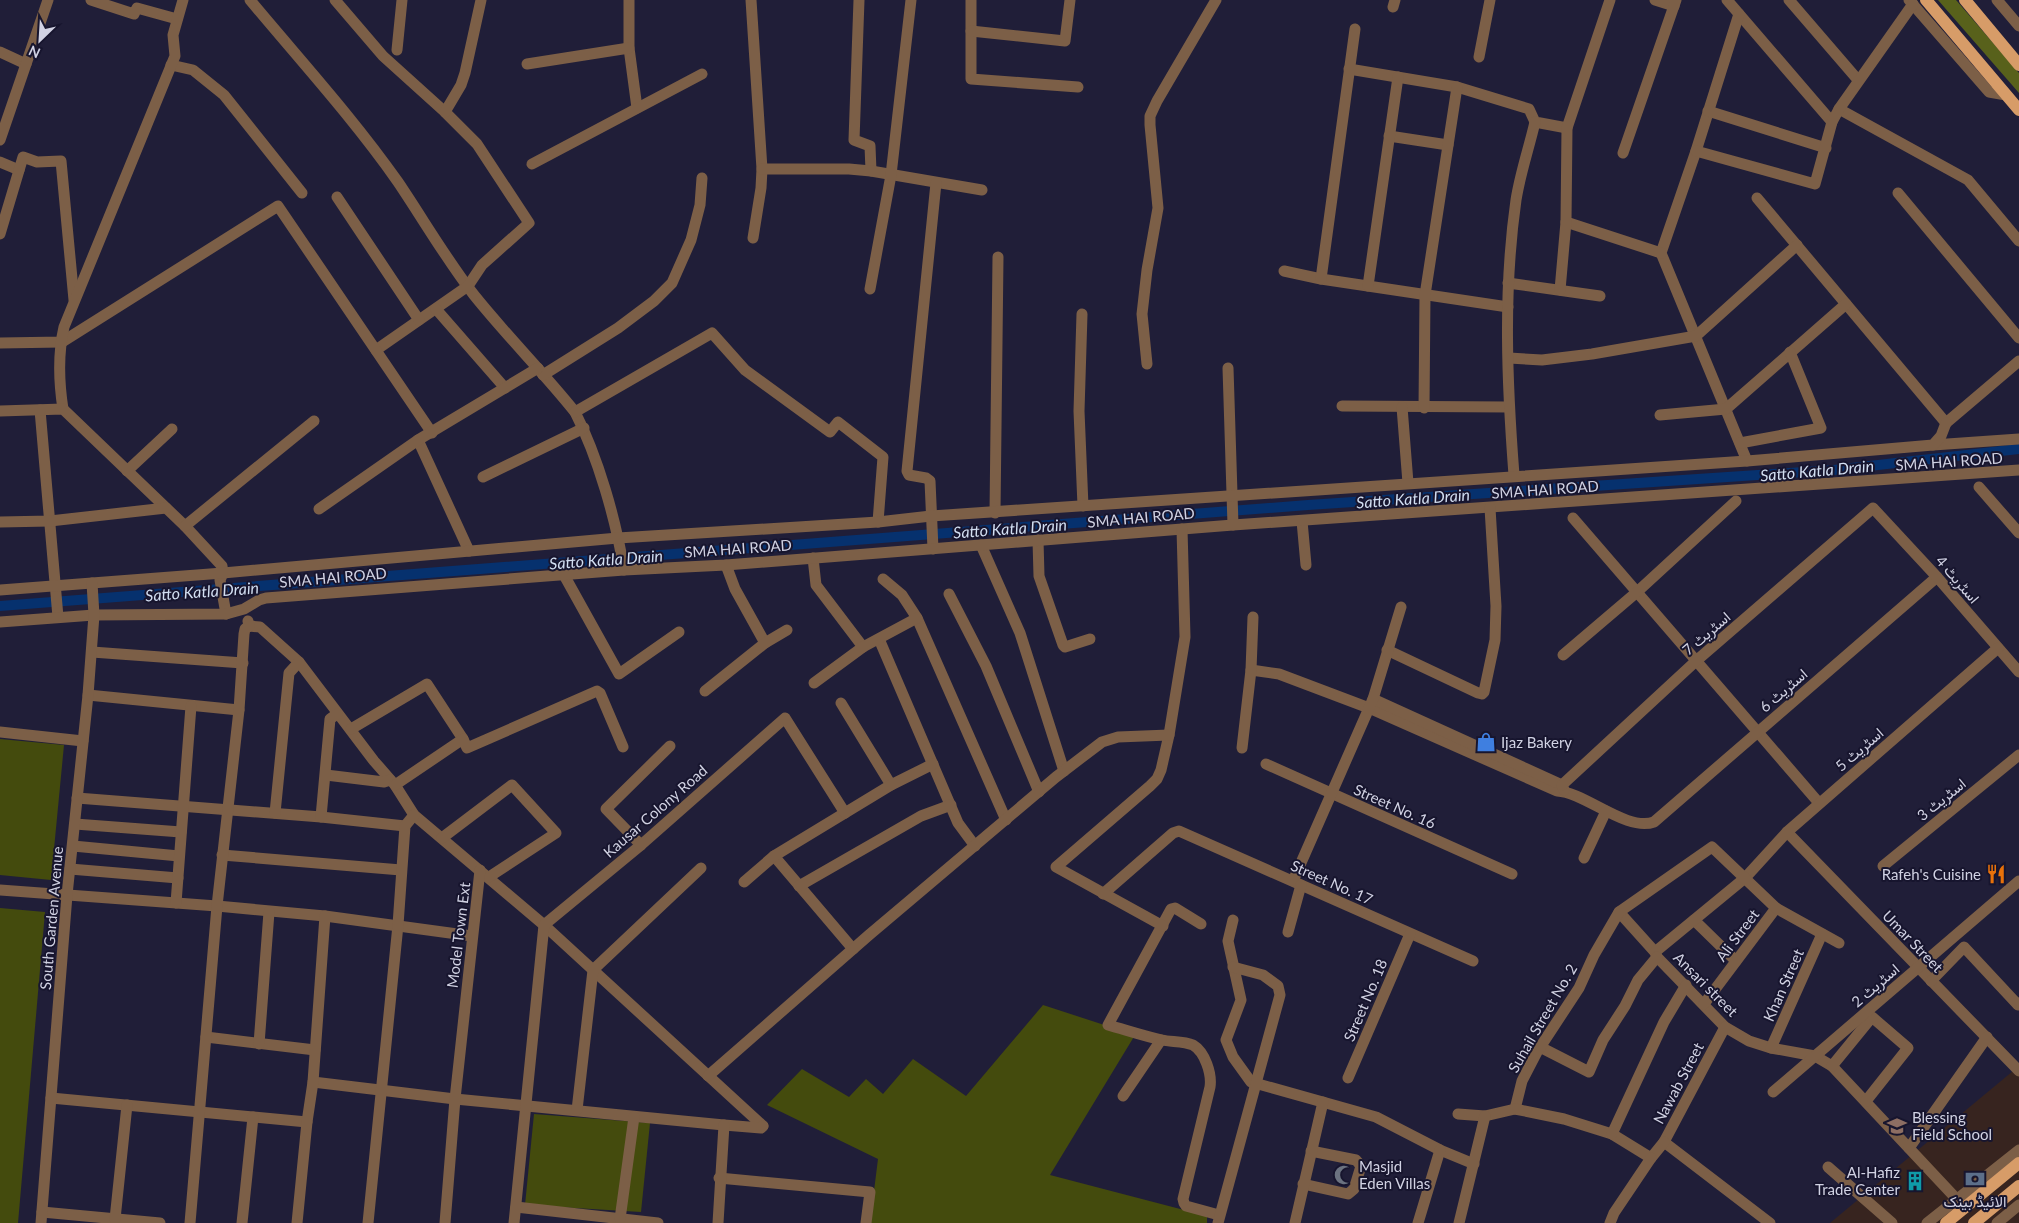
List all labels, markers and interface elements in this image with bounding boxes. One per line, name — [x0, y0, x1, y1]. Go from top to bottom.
north arrow — [15, 15, 65, 65]
text: N — [26, 42, 43, 62]
street label: SMA HAI ROAD — [1895, 448, 2003, 474]
water label: Satto Katla Drain — [1759, 456, 1875, 484]
street label: SMA HAI ROAD — [1491, 476, 1599, 502]
water label: Satto Katla Drain — [1355, 485, 1471, 511]
street label: SMA HAI ROAD — [1087, 503, 1195, 531]
water label: Satto Katla Drain — [952, 515, 1068, 541]
street label: SMA HAI ROAD — [684, 535, 792, 561]
water label: Satto Katla Drain — [548, 546, 664, 572]
street label: اسٹریٹ 4 — [1932, 551, 1984, 607]
street label: SMA HAI ROAD — [279, 563, 387, 591]
water label: Satto Katla Drain — [144, 578, 260, 604]
street label: اسٹریٹ 7 — [1678, 607, 1734, 659]
street label: اسٹریٹ 6 — [1755, 664, 1811, 716]
street label: اسٹریٹ 5 — [1831, 723, 1887, 775]
shop icon: Ijaz Bakery — [1475, 731, 1497, 753]
place label: Ijaz Bakery — [1501, 733, 1572, 751]
street label: Kausar Colony Road — [599, 761, 711, 861]
street label: اسٹریٹ 3 — [1913, 774, 1970, 825]
street label: Street No. 16 — [1351, 780, 1439, 832]
street label: South Garden Avenue — [36, 846, 66, 990]
street label: Street No. 17 — [1288, 856, 1376, 908]
restaurant icon: Rafeh's Cuisine — [1985, 863, 2007, 885]
place label: Rafeh's Cuisine — [1882, 865, 1981, 883]
street label: Model Town Ext — [443, 880, 473, 989]
street label: Ali Street — [1712, 905, 1763, 965]
street label: Umar Street — [1879, 906, 1947, 976]
street label: Khan Street — [1759, 945, 1807, 1024]
street label: Ansari street — [1670, 948, 1742, 1020]
street label: Street No. 18 — [1340, 956, 1390, 1044]
street label: اسٹریٹ 2 — [1847, 959, 1903, 1011]
street label: Suhail Street No. 2 — [1504, 961, 1580, 1075]
street label: Nawab Street — [1649, 1039, 1707, 1127]
place label: Blessing Field School — [1912, 1108, 1992, 1143]
school or university icon: Blessing Field School — [1886, 1115, 1908, 1137]
place label: Masjid Eden Villas — [1359, 1157, 1430, 1192]
place label: Al-Hafiz Trade Center — [1815, 1163, 1901, 1198]
mosque icon: Masjid Eden Villas — [1333, 1164, 1355, 1186]
bank icon: الائیڈ بینک — [1964, 1168, 1986, 1190]
building icon: Al-Hafiz Trade Center — [1904, 1170, 1926, 1192]
place label: الائیڈ بینک — [1944, 1192, 2006, 1211]

